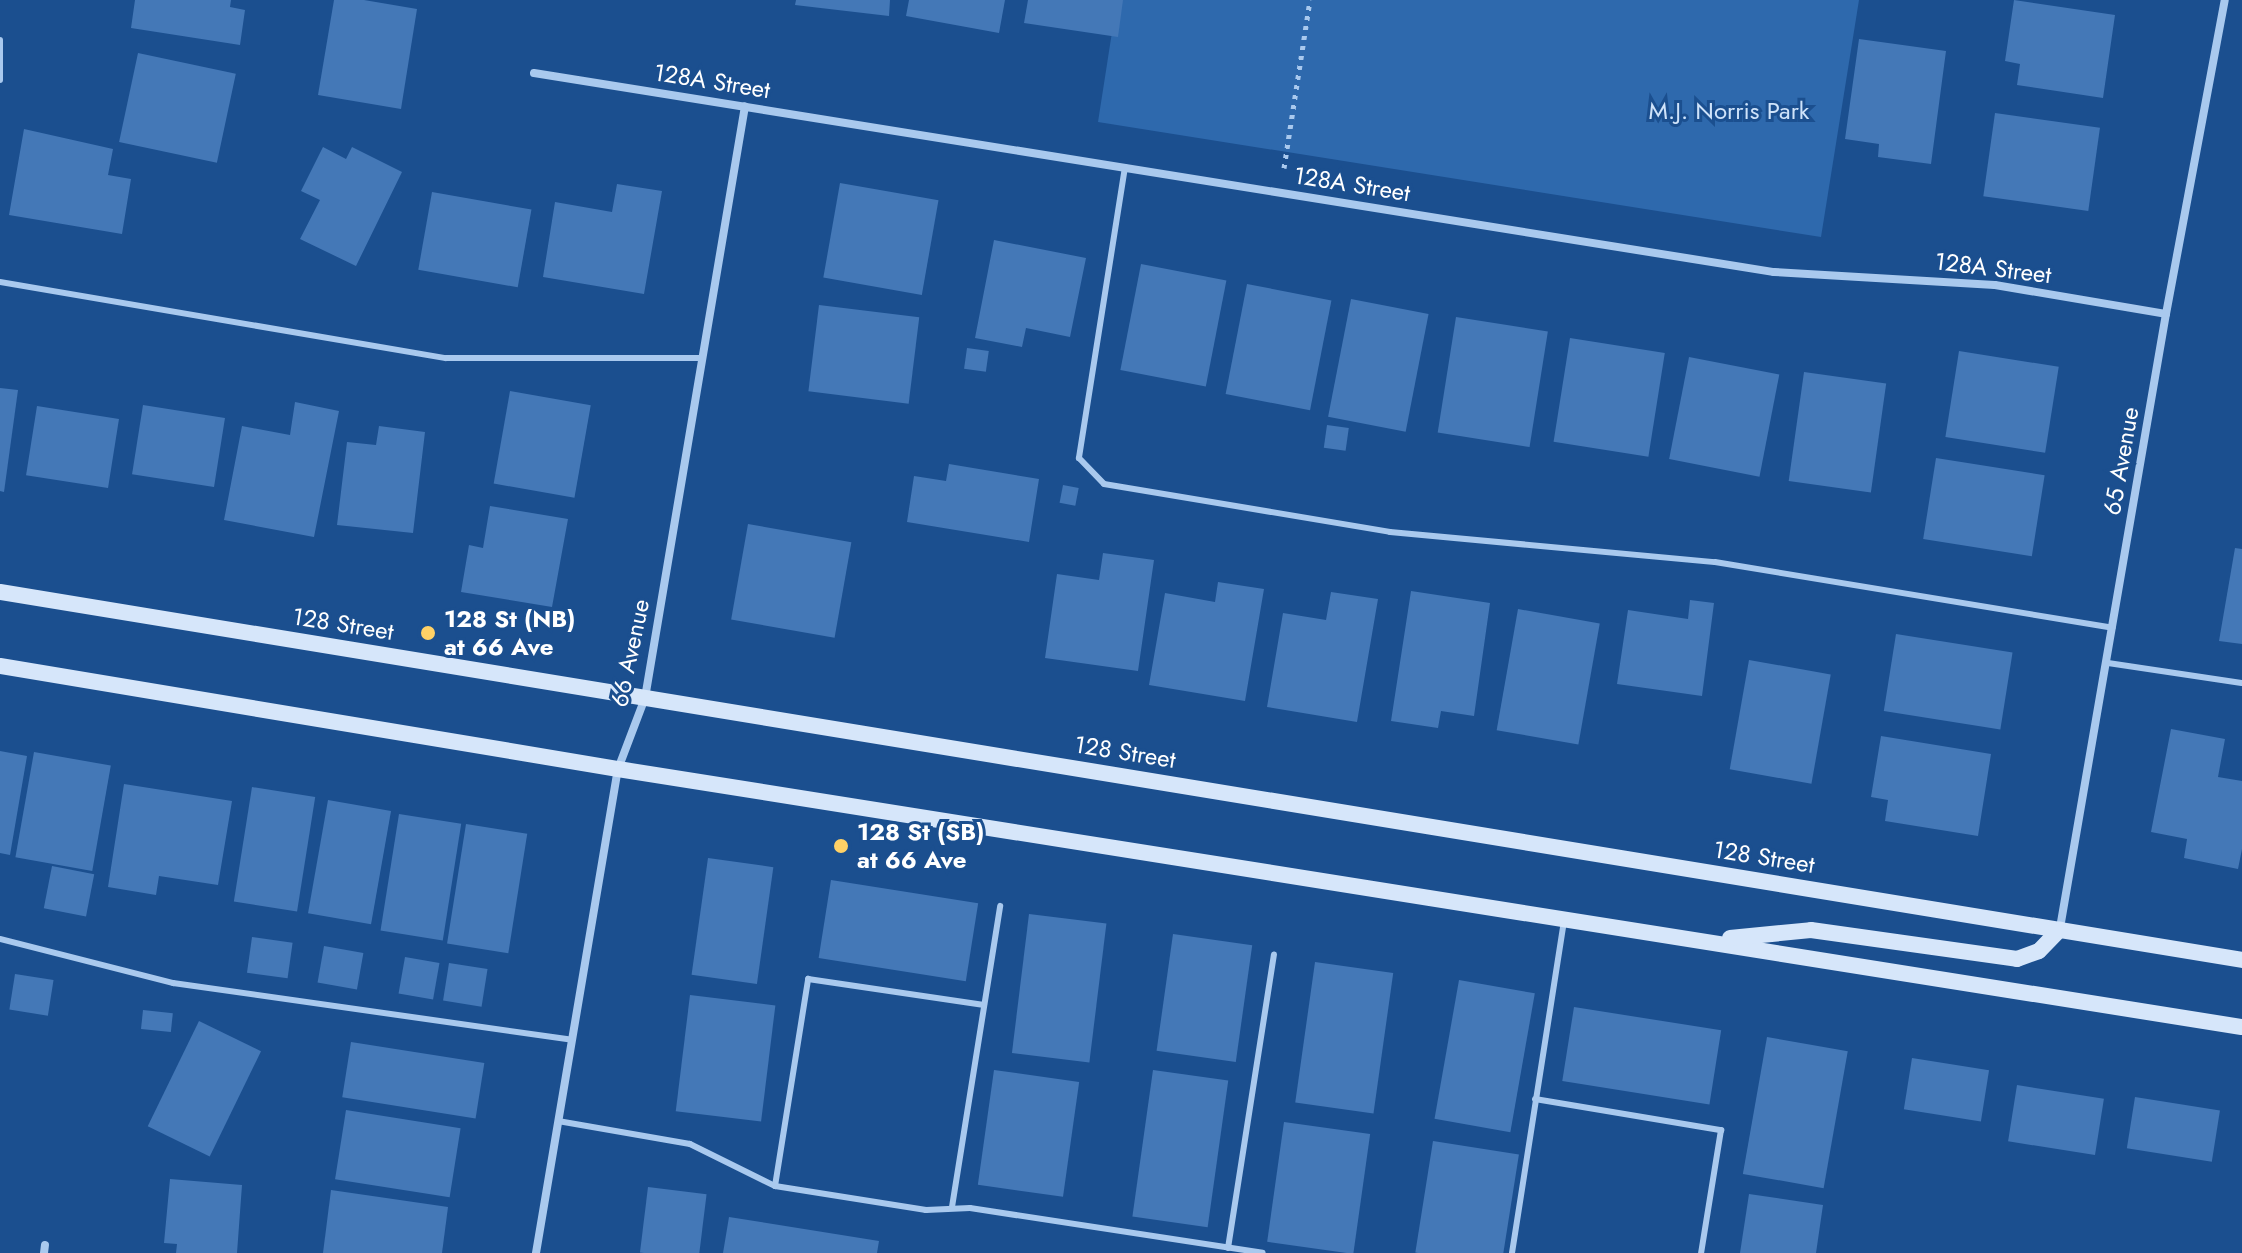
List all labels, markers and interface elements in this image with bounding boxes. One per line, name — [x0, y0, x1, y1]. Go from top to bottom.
street label: 128A Street — [652, 58, 772, 104]
park label: M.J. Norris Park — [1649, 97, 1809, 125]
street label: 128A Street — [1292, 161, 1412, 207]
street label: 128A Street — [1933, 247, 2053, 289]
street label: 65 Avenue — [2097, 405, 2145, 517]
street label: 66 Avenue — [605, 596, 655, 710]
street label: 128 Street — [290, 602, 396, 646]
place label: 128 St (NB) at 66 Ave — [444, 605, 575, 661]
marker: 128 St (NB) at 66 Ave — [419, 624, 437, 642]
street label: 128 Street — [1072, 730, 1178, 774]
place label: 128 St (SB) at 66 Ave — [857, 818, 984, 874]
street label: 128 Street — [1711, 835, 1817, 879]
marker: 128 St (SB) at 66 Ave — [832, 837, 850, 855]

